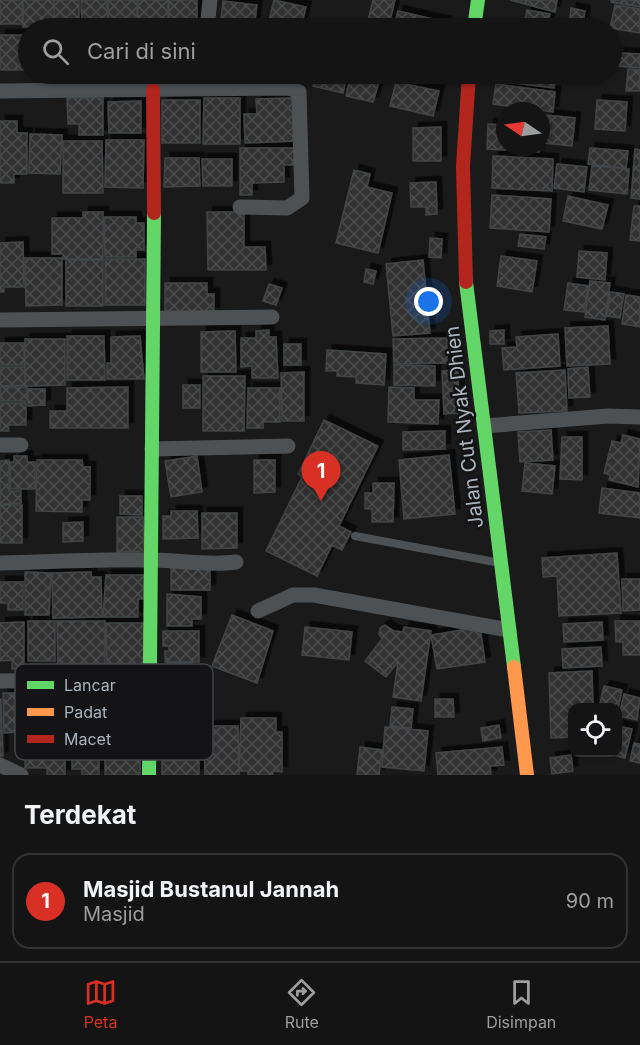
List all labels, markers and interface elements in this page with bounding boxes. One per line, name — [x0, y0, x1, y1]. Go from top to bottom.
search box — [18, 18, 622, 84]
icon: search — [39, 35, 72, 68]
text: Cari di sini — [87, 38, 196, 64]
north arrow — [496, 102, 550, 156]
your location — [414, 287, 443, 316]
street label: Jalan Cut Nyak Dhien — [440, 325, 488, 529]
pin: 1 — [302, 452, 340, 501]
legend — [15, 664, 213, 760]
text: Lancar — [64, 675, 116, 695]
text: Padat — [64, 702, 107, 722]
map controls — [568, 703, 622, 757]
button: locate — [568, 703, 622, 757]
text: Macet — [64, 729, 111, 749]
text: Terdekat — [24, 799, 136, 830]
text: Masjid Bustanul Jannah — [83, 876, 339, 902]
text: 1 — [41, 889, 50, 913]
text: 90 m — [566, 889, 614, 913]
text: Masjid — [83, 902, 145, 926]
tab: Peta — [84, 976, 117, 1032]
tab: Rute — [285, 976, 319, 1032]
tab: Disimpan — [486, 976, 556, 1032]

